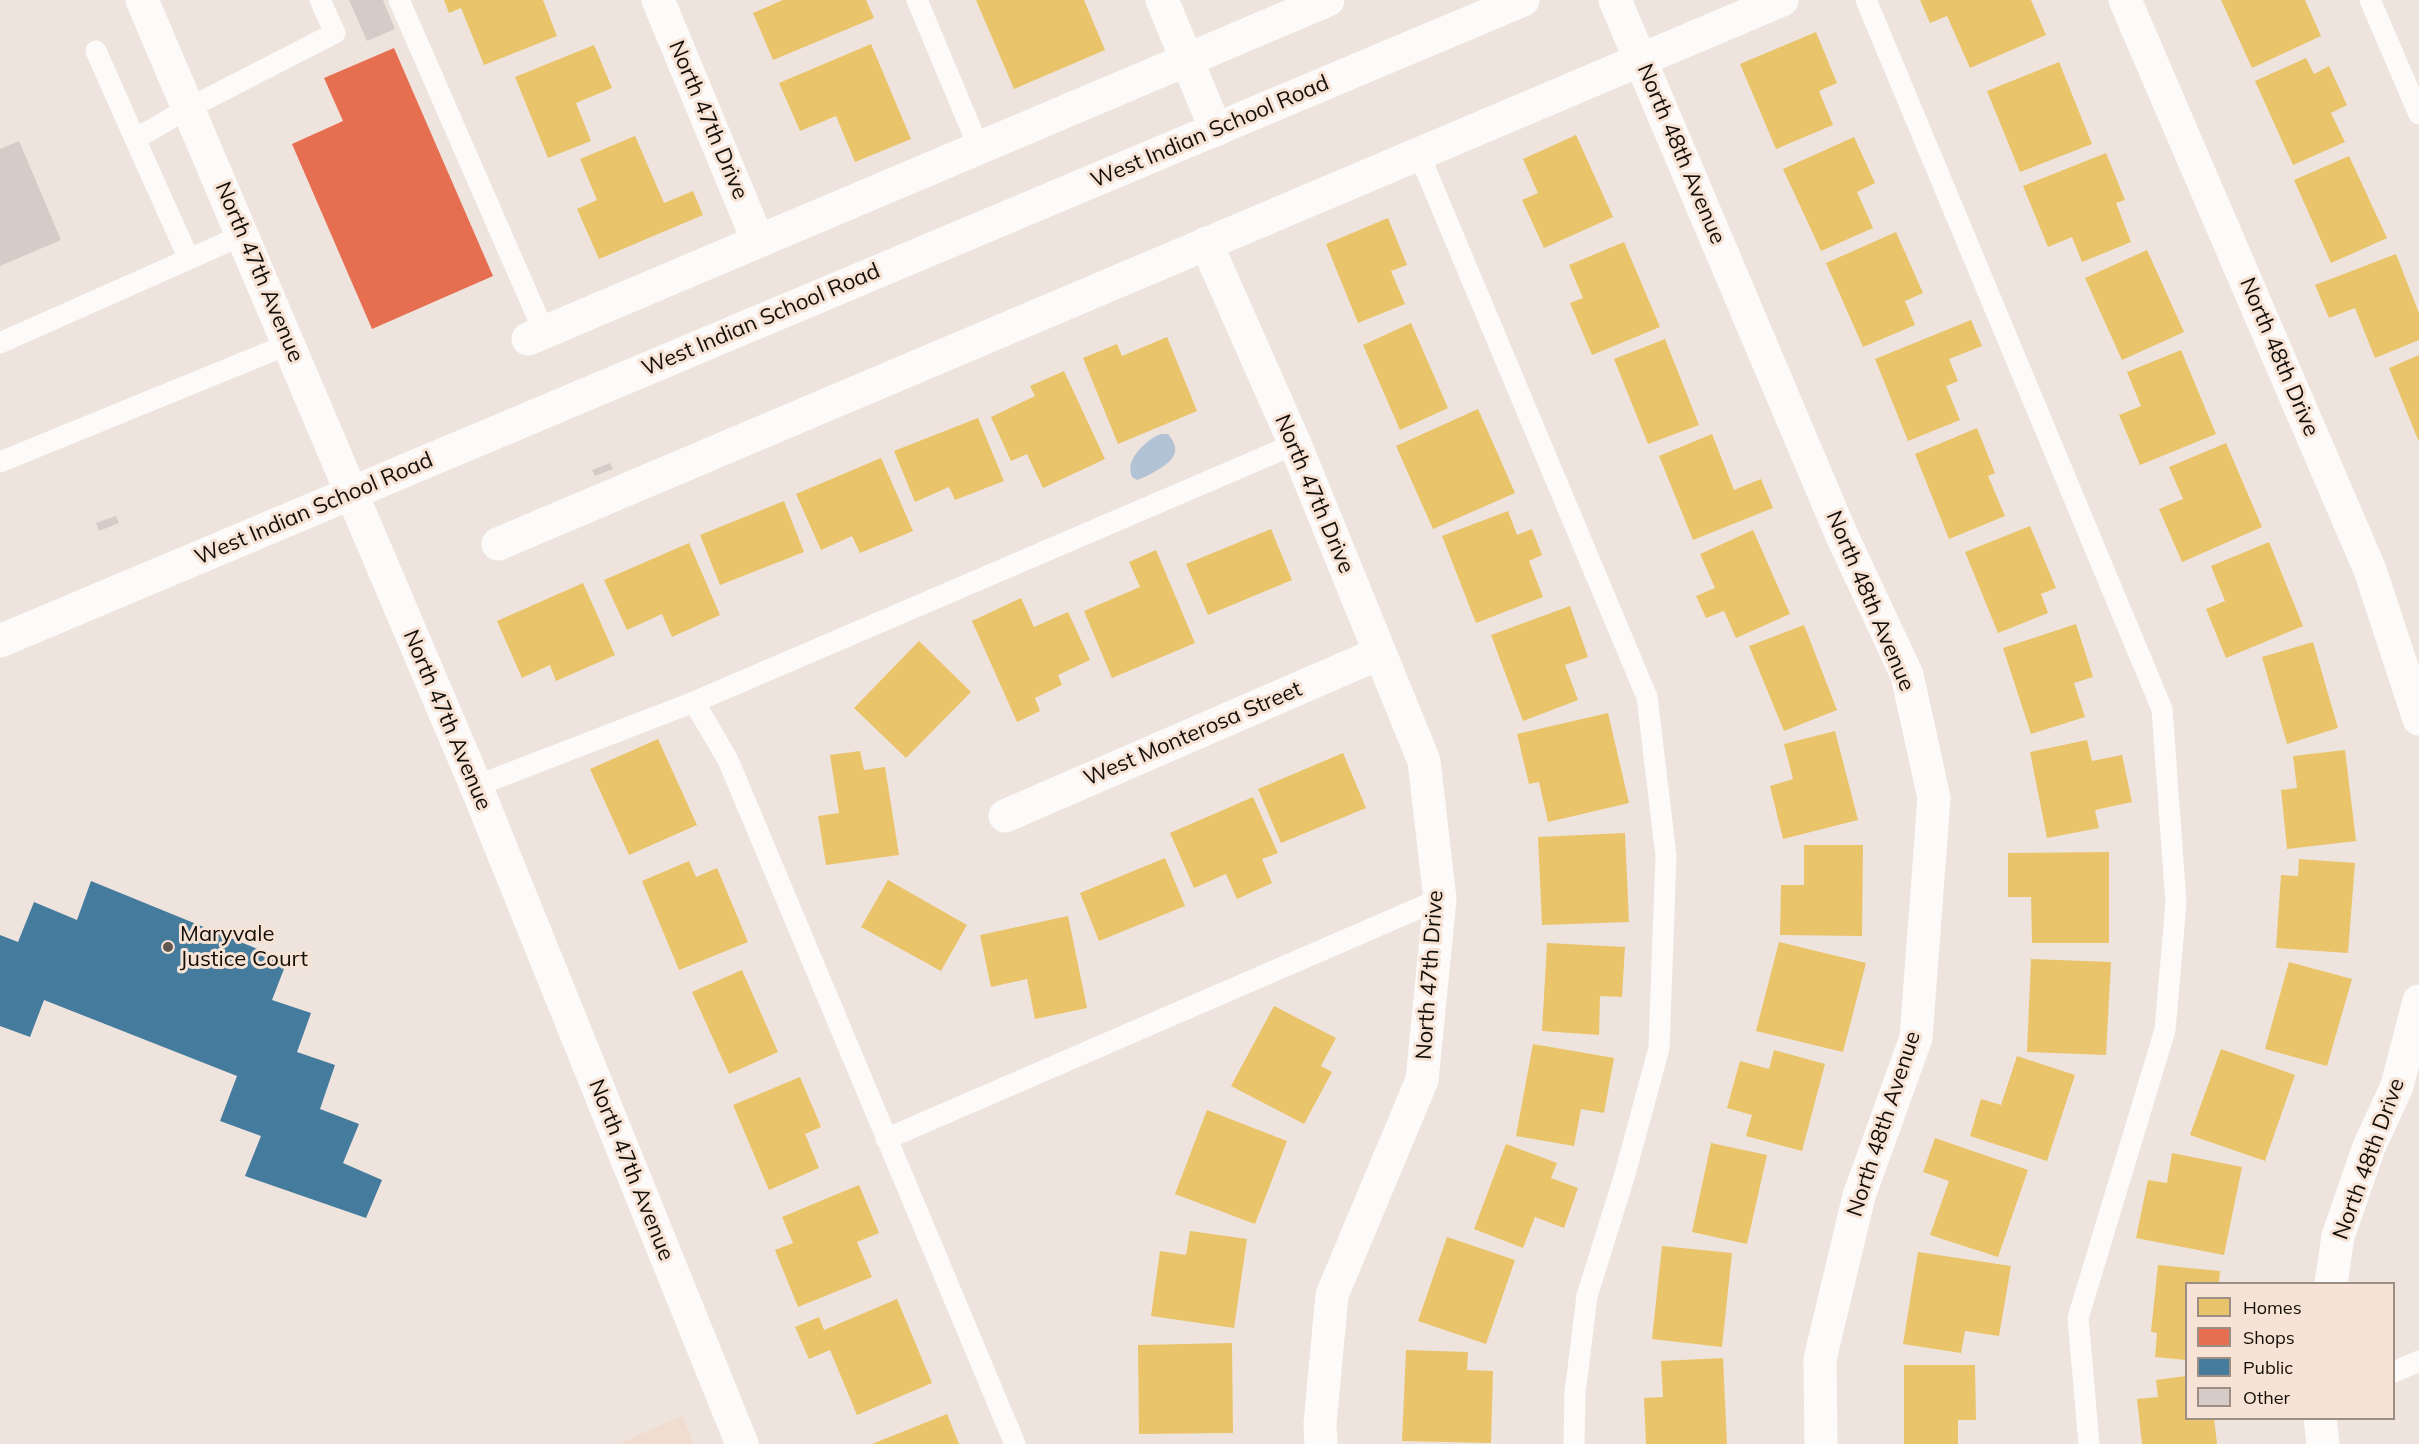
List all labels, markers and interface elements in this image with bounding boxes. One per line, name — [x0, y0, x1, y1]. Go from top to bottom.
street label: North 47th Drive — [663, 37, 753, 203]
street label: North 48th Avenue — [1631, 60, 1731, 248]
street label: West Indian School Road — [1087, 70, 1333, 194]
street label: North 47th Avenue — [209, 178, 309, 366]
street label: West Indian School Road — [638, 258, 884, 382]
street label: North 48th Drive — [2234, 274, 2324, 440]
street label: North 47th Drive — [1269, 411, 1359, 577]
street label: West Indian School Road — [191, 447, 437, 571]
street label: North 48th Avenue — [1820, 507, 1920, 695]
street label: North 47th Avenue — [397, 626, 497, 814]
street label: West Monterosa Street — [1080, 676, 1306, 792]
street label: North 47th Drive — [1411, 889, 1449, 1061]
place label: Maryvale Justice Court — [180, 921, 308, 972]
marker: Maryvale Justice Court — [161, 940, 175, 954]
street label: North 48th Avenue — [1842, 1028, 1926, 1220]
street label: North 47th Avenue — [583, 1075, 679, 1265]
street label: North 48th Drive — [2328, 1075, 2410, 1243]
legend — [2185, 1282, 2395, 1420]
text: Homes — [2243, 1296, 2302, 1319]
text: Shops — [2243, 1326, 2295, 1349]
text: Public — [2243, 1356, 2293, 1379]
text: Other — [2243, 1386, 2290, 1409]

